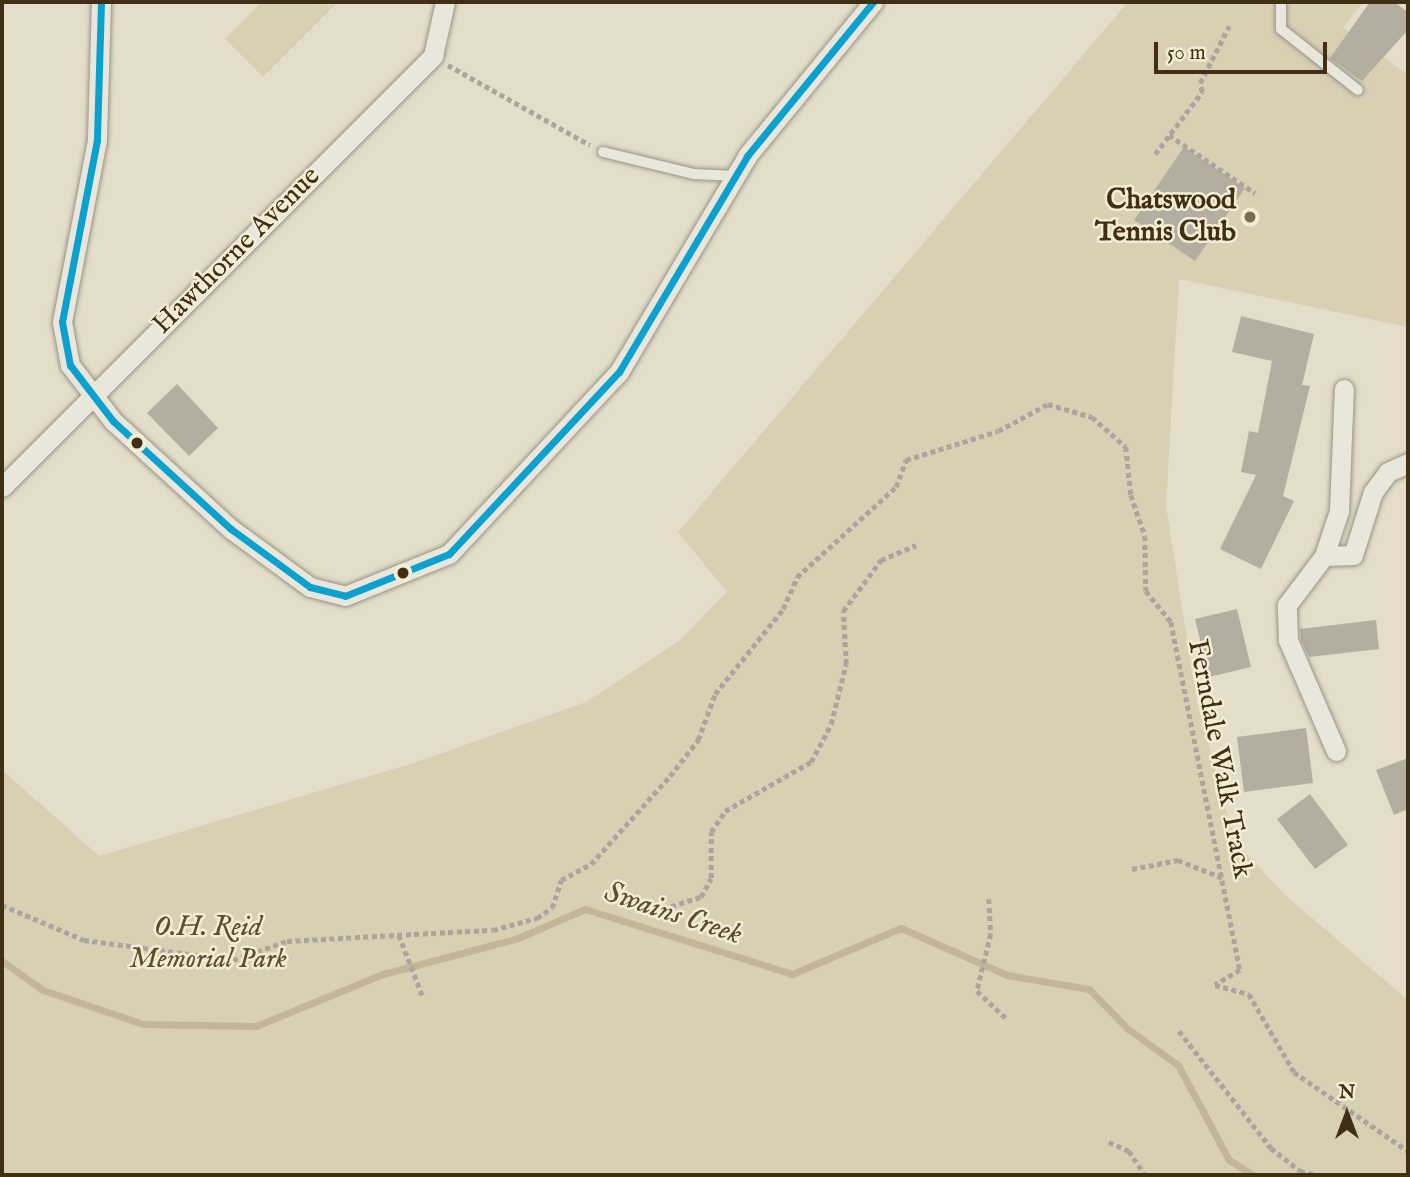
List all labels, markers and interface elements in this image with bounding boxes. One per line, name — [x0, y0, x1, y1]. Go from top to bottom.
scale bar — [1158, 28, 1331, 72]
text: 50 m — [1167, 40, 1206, 67]
street label: Hawthorne Avenue — [146, 160, 328, 342]
place label: Chatswood Tennis Club — [1095, 184, 1236, 250]
marker: Chatswood Tennis Club — [1242, 209, 1258, 225]
unlabelled marker — [130, 436, 144, 450]
unlabelled marker — [396, 566, 410, 580]
street label: Ferndale Walk Track — [1179, 637, 1259, 881]
water label: Swains Creek — [600, 875, 746, 953]
park label: O.H. Reid Memorial Park — [129, 911, 287, 977]
north arrow — [1312, 1079, 1382, 1149]
text: N — [1339, 1081, 1355, 1105]

